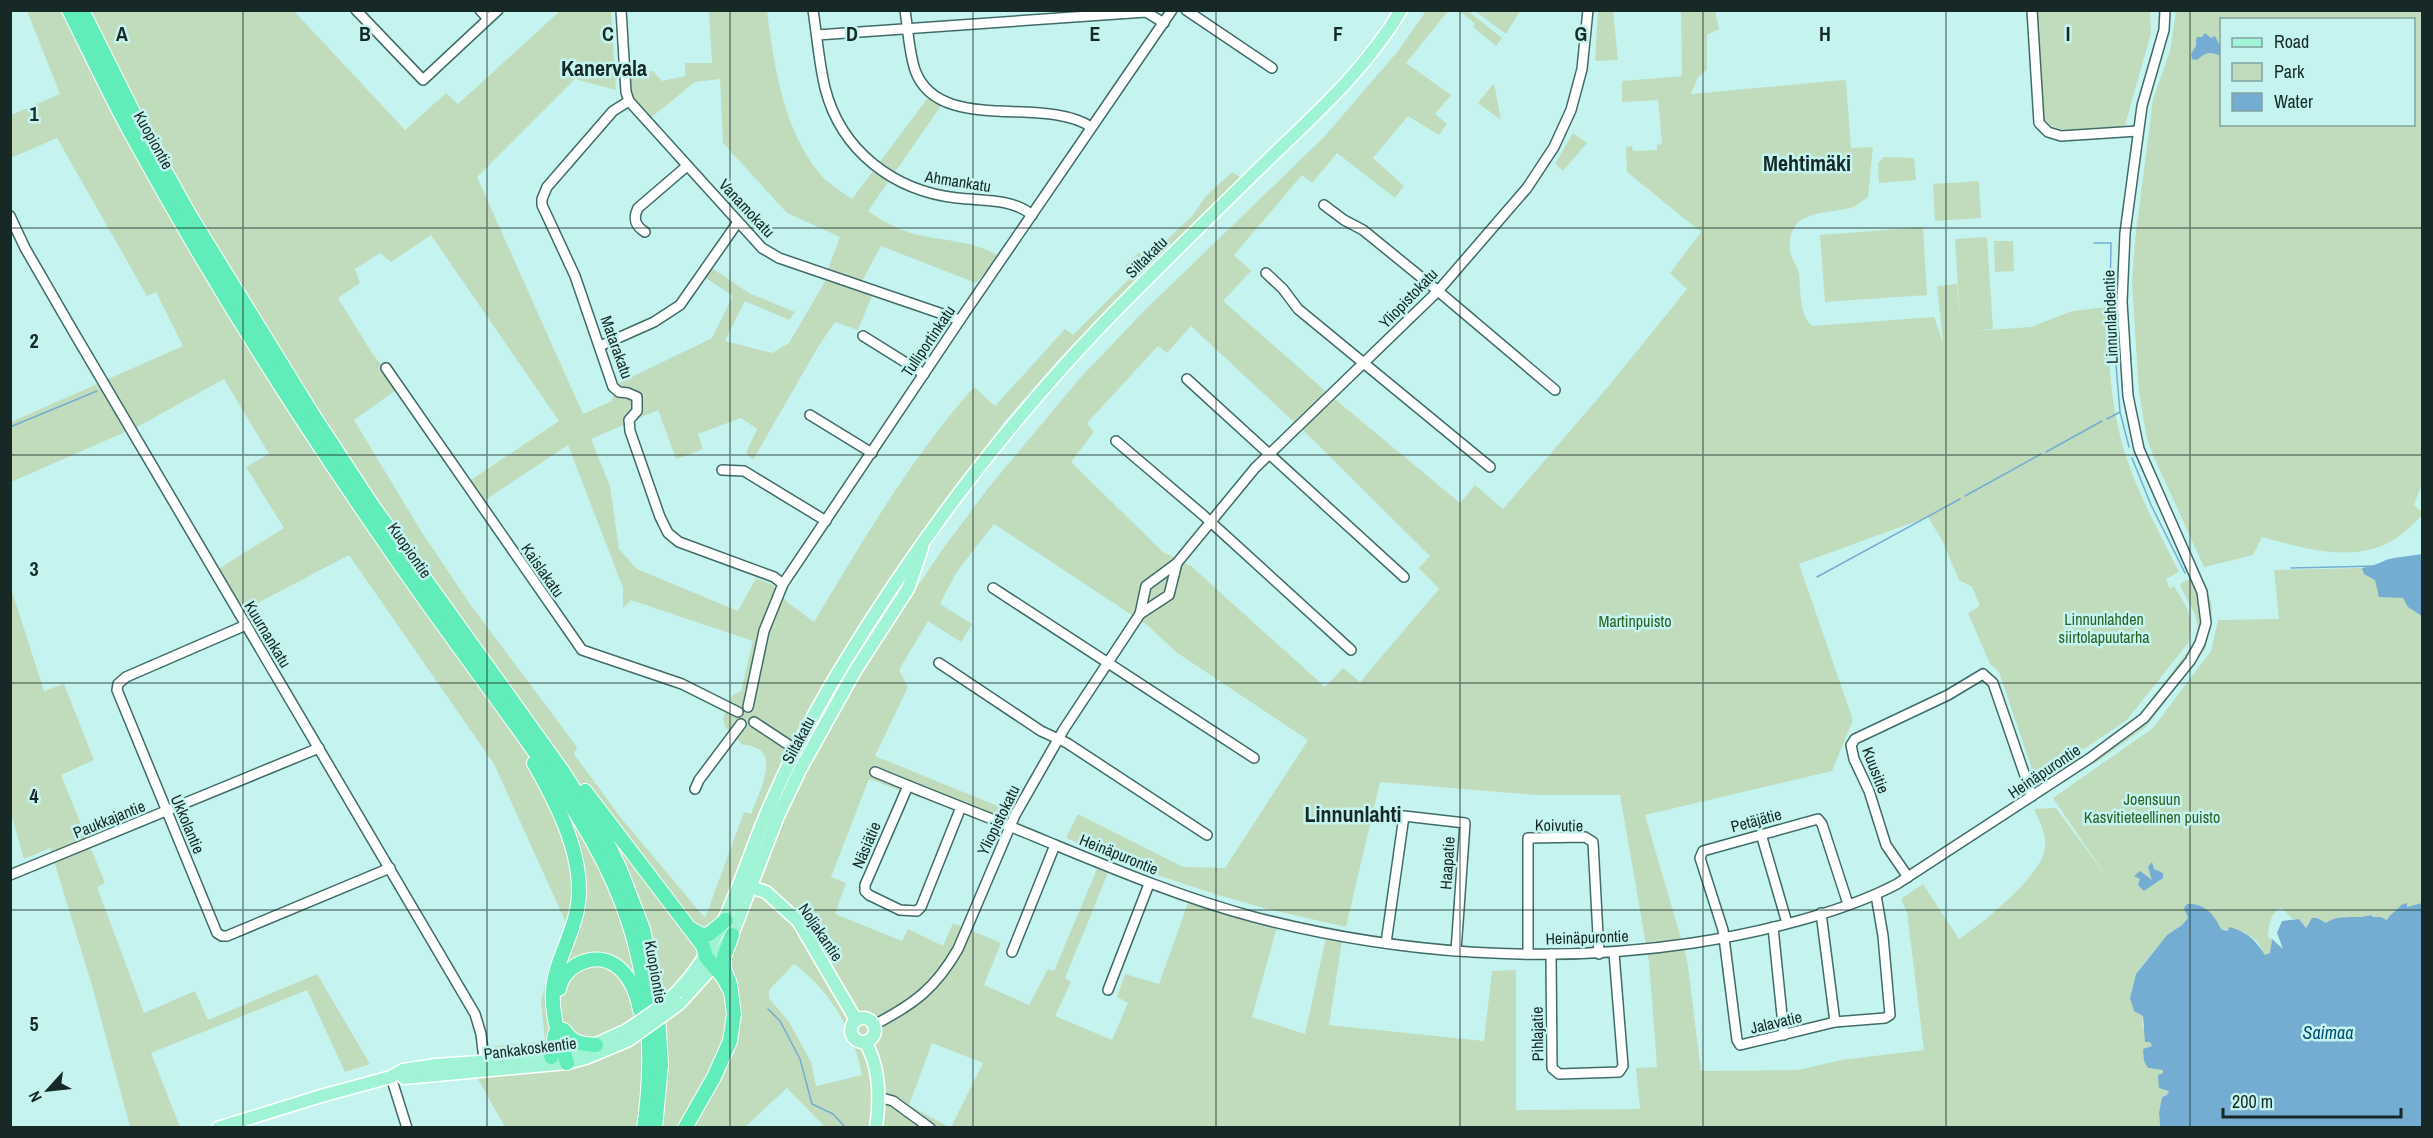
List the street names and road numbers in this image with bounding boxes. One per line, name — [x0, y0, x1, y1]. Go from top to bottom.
street label: Kuopiontie — [129, 107, 179, 173]
street label: Ahmankatu — [923, 165, 992, 197]
street label: Vanamokatu — [714, 174, 780, 242]
street label: Siltakatu — [1120, 231, 1172, 283]
street label: Yliopistokatu — [1374, 263, 1442, 333]
street label: Linnunlahdentie — [2097, 270, 2123, 364]
street label: Tulliportinkatu — [896, 301, 960, 381]
street label: Matarakatu — [595, 312, 639, 382]
street label: Kuopiontie — [383, 518, 437, 582]
street label: Kaislakatu — [516, 539, 570, 601]
street label: Kuurnankatu — [239, 596, 297, 672]
street label: Siltakatu — [776, 712, 820, 768]
street label: Heinäpurontie — [2003, 739, 2085, 803]
street label: Kuusitie — [1857, 744, 1895, 796]
street label: Yliopistokatu — [971, 781, 1025, 859]
street label: Ukkolantie — [166, 791, 210, 857]
street label: Paukkajantie — [70, 795, 148, 843]
street label: Petäjätie — [1728, 803, 1784, 837]
street label: Koivutie — [1535, 814, 1583, 836]
street label: Näsiätie — [846, 818, 886, 872]
street label: Heinäpurontie — [1076, 828, 1162, 880]
street label: Haapatie — [1434, 836, 1460, 890]
street label: Noljakantie — [794, 899, 848, 965]
street label: Heinäpurontie — [1545, 925, 1629, 949]
street label: Kuopiontie — [640, 939, 672, 1005]
street label: Jalavatie — [1748, 1005, 1804, 1039]
street label: Pihlajatie — [1526, 1006, 1548, 1062]
street label: Pankakoskentie — [482, 1031, 578, 1065]

